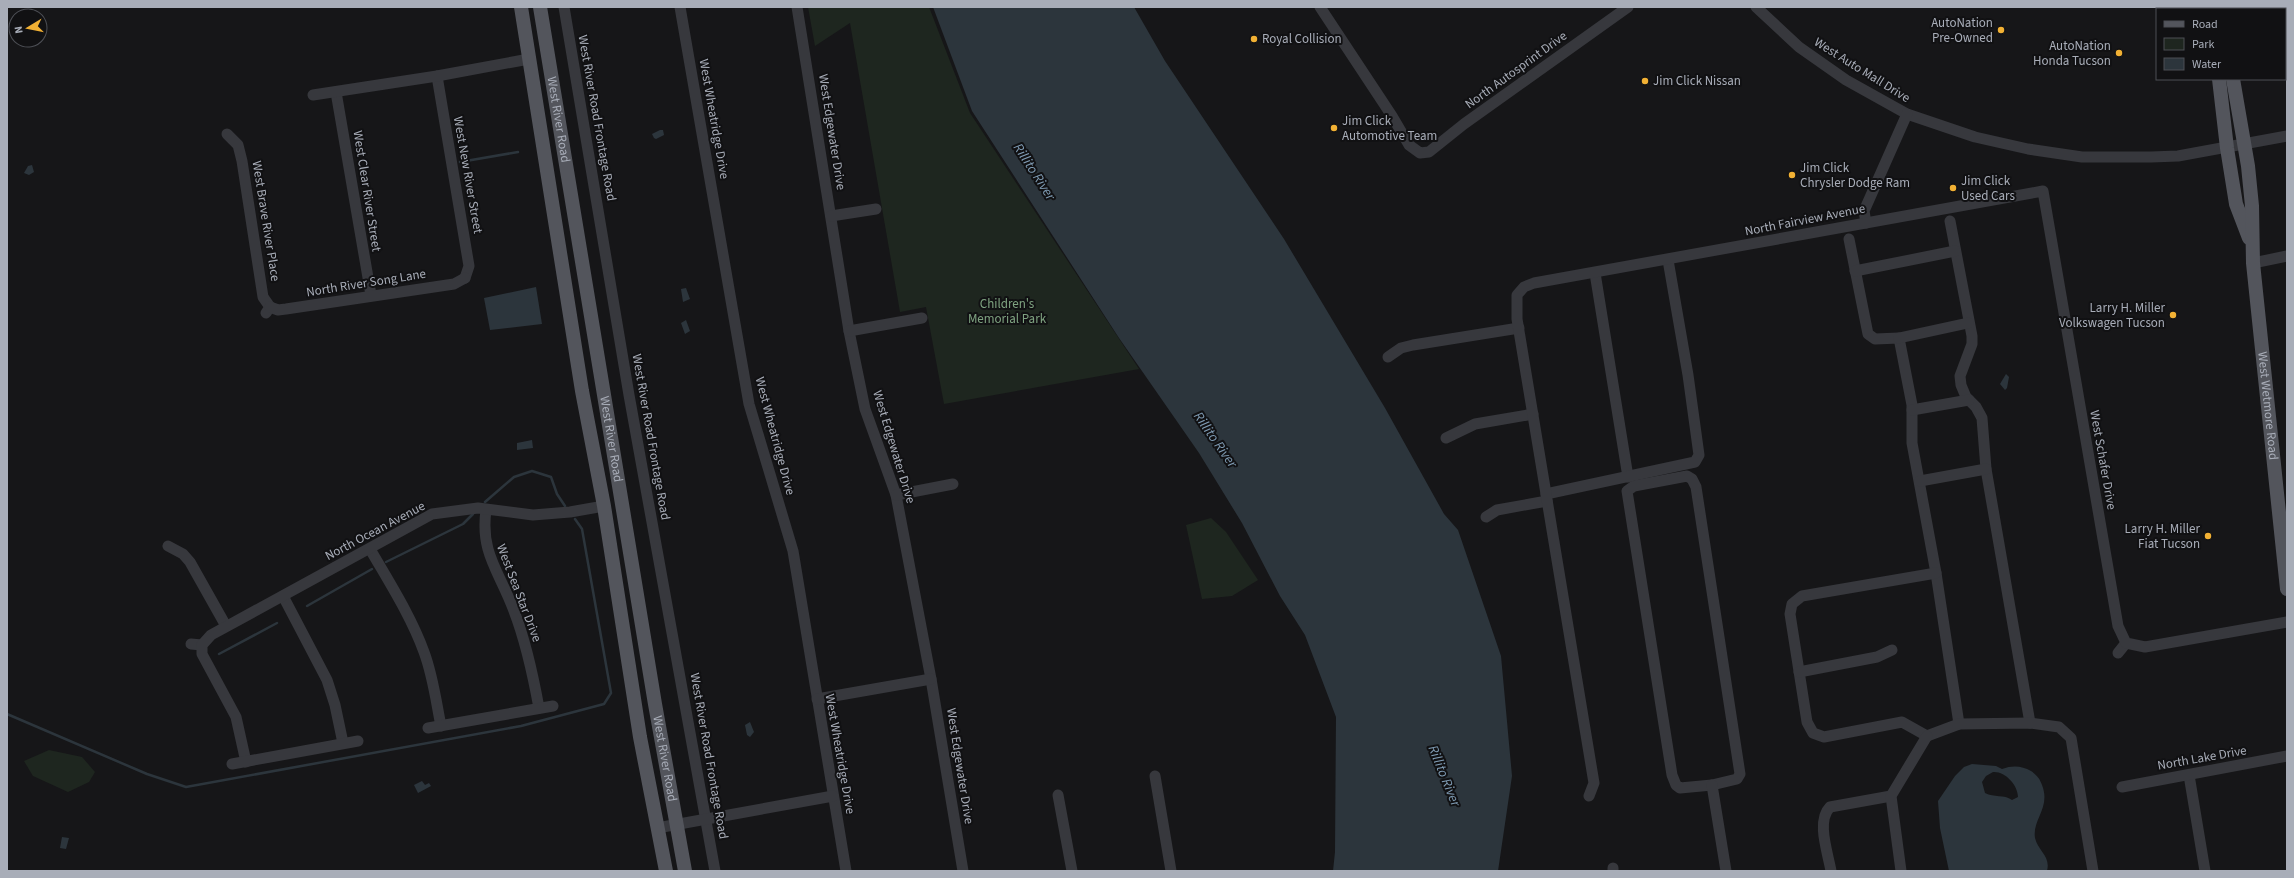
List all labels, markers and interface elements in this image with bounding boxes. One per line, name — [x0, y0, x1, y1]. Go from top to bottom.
north arrow — [8, 8, 48, 48]
legend — [2156, 8, 2286, 80]
place label: AutoNation Pre-Owned — [1931, 14, 1993, 47]
text: Road — [2192, 16, 2218, 33]
text: N — [11, 25, 27, 35]
marker: AutoNation Pre-Owned — [1996, 25, 2006, 35]
street label: North Autosprint Drive — [1461, 27, 1571, 113]
place label: Royal Collision — [1262, 30, 1342, 48]
street label: West Auto Mall Drive — [1811, 33, 1913, 107]
street label: West River Road Frontage Road — [574, 34, 620, 202]
marker: Royal Collision — [1249, 34, 1259, 44]
text: Park — [2192, 36, 2214, 53]
place label: AutoNation Honda Tucson — [2033, 37, 2111, 70]
marker: AutoNation Honda Tucson — [2114, 48, 2124, 58]
text: Water — [2192, 56, 2222, 73]
street label: West Wheatridge Drive — [695, 58, 733, 180]
place label: Jim Click Nissan — [1653, 72, 1741, 90]
street label: West Edgewater Drive — [814, 73, 850, 191]
street label: West River Road — [543, 75, 575, 164]
marker: Jim Click Nissan — [1640, 76, 1650, 86]
place label: Jim Click Automotive Team — [1342, 112, 1437, 145]
street label: West New River Street — [449, 115, 487, 235]
marker: Jim Click Automotive Team — [1329, 123, 1339, 133]
street label: West Clear River Street — [349, 129, 386, 253]
water label: Rillito River — [1008, 139, 1061, 206]
street label: West Brave River Place — [248, 159, 284, 283]
place label: Jim Click Chrysler Dodge Ram — [1800, 159, 1910, 192]
marker: Jim Click Chrysler Dodge Ram — [1787, 170, 1797, 180]
place label: Jim Click Used Cars — [1961, 172, 2015, 205]
marker: Jim Click Used Cars — [1948, 183, 1958, 193]
street label: North Fairview Avenue — [1743, 199, 1867, 241]
street label: North River Song Lane — [305, 265, 427, 301]
park label: Children's Memorial Park — [968, 295, 1047, 328]
place label: Larry H. Miller Volkswagen Tucson — [2059, 299, 2165, 332]
marker: Larry H. Miller Volkswagen Tucson — [2168, 310, 2178, 320]
street label: West Wetmore Road — [2253, 351, 2282, 461]
street label: West River Road Frontage Road — [628, 353, 674, 521]
street label: West Wheatridge Drive — [751, 375, 799, 497]
street label: West Edgewater Drive — [868, 388, 920, 506]
street label: West River Road — [595, 395, 627, 484]
water label: Rillito River — [1188, 408, 1242, 473]
street label: West Schafer Drive — [2085, 409, 2121, 511]
street label: North Ocean Avenue — [322, 497, 428, 565]
place label: Larry H. Miller Fiat Tucson — [2125, 520, 2200, 553]
marker: Larry H. Miller Fiat Tucson — [2203, 531, 2213, 541]
street label: West Sea Star Drive — [492, 541, 546, 645]
street label: West River Road Frontage Road — [686, 672, 732, 840]
street label: West Wheatridge Drive — [821, 693, 859, 815]
street label: West Edgewater Drive — [942, 707, 978, 825]
street label: West River Road — [648, 714, 681, 803]
street label: North Lake Drive — [2156, 741, 2248, 775]
water label: Rillito River — [1423, 742, 1466, 811]

